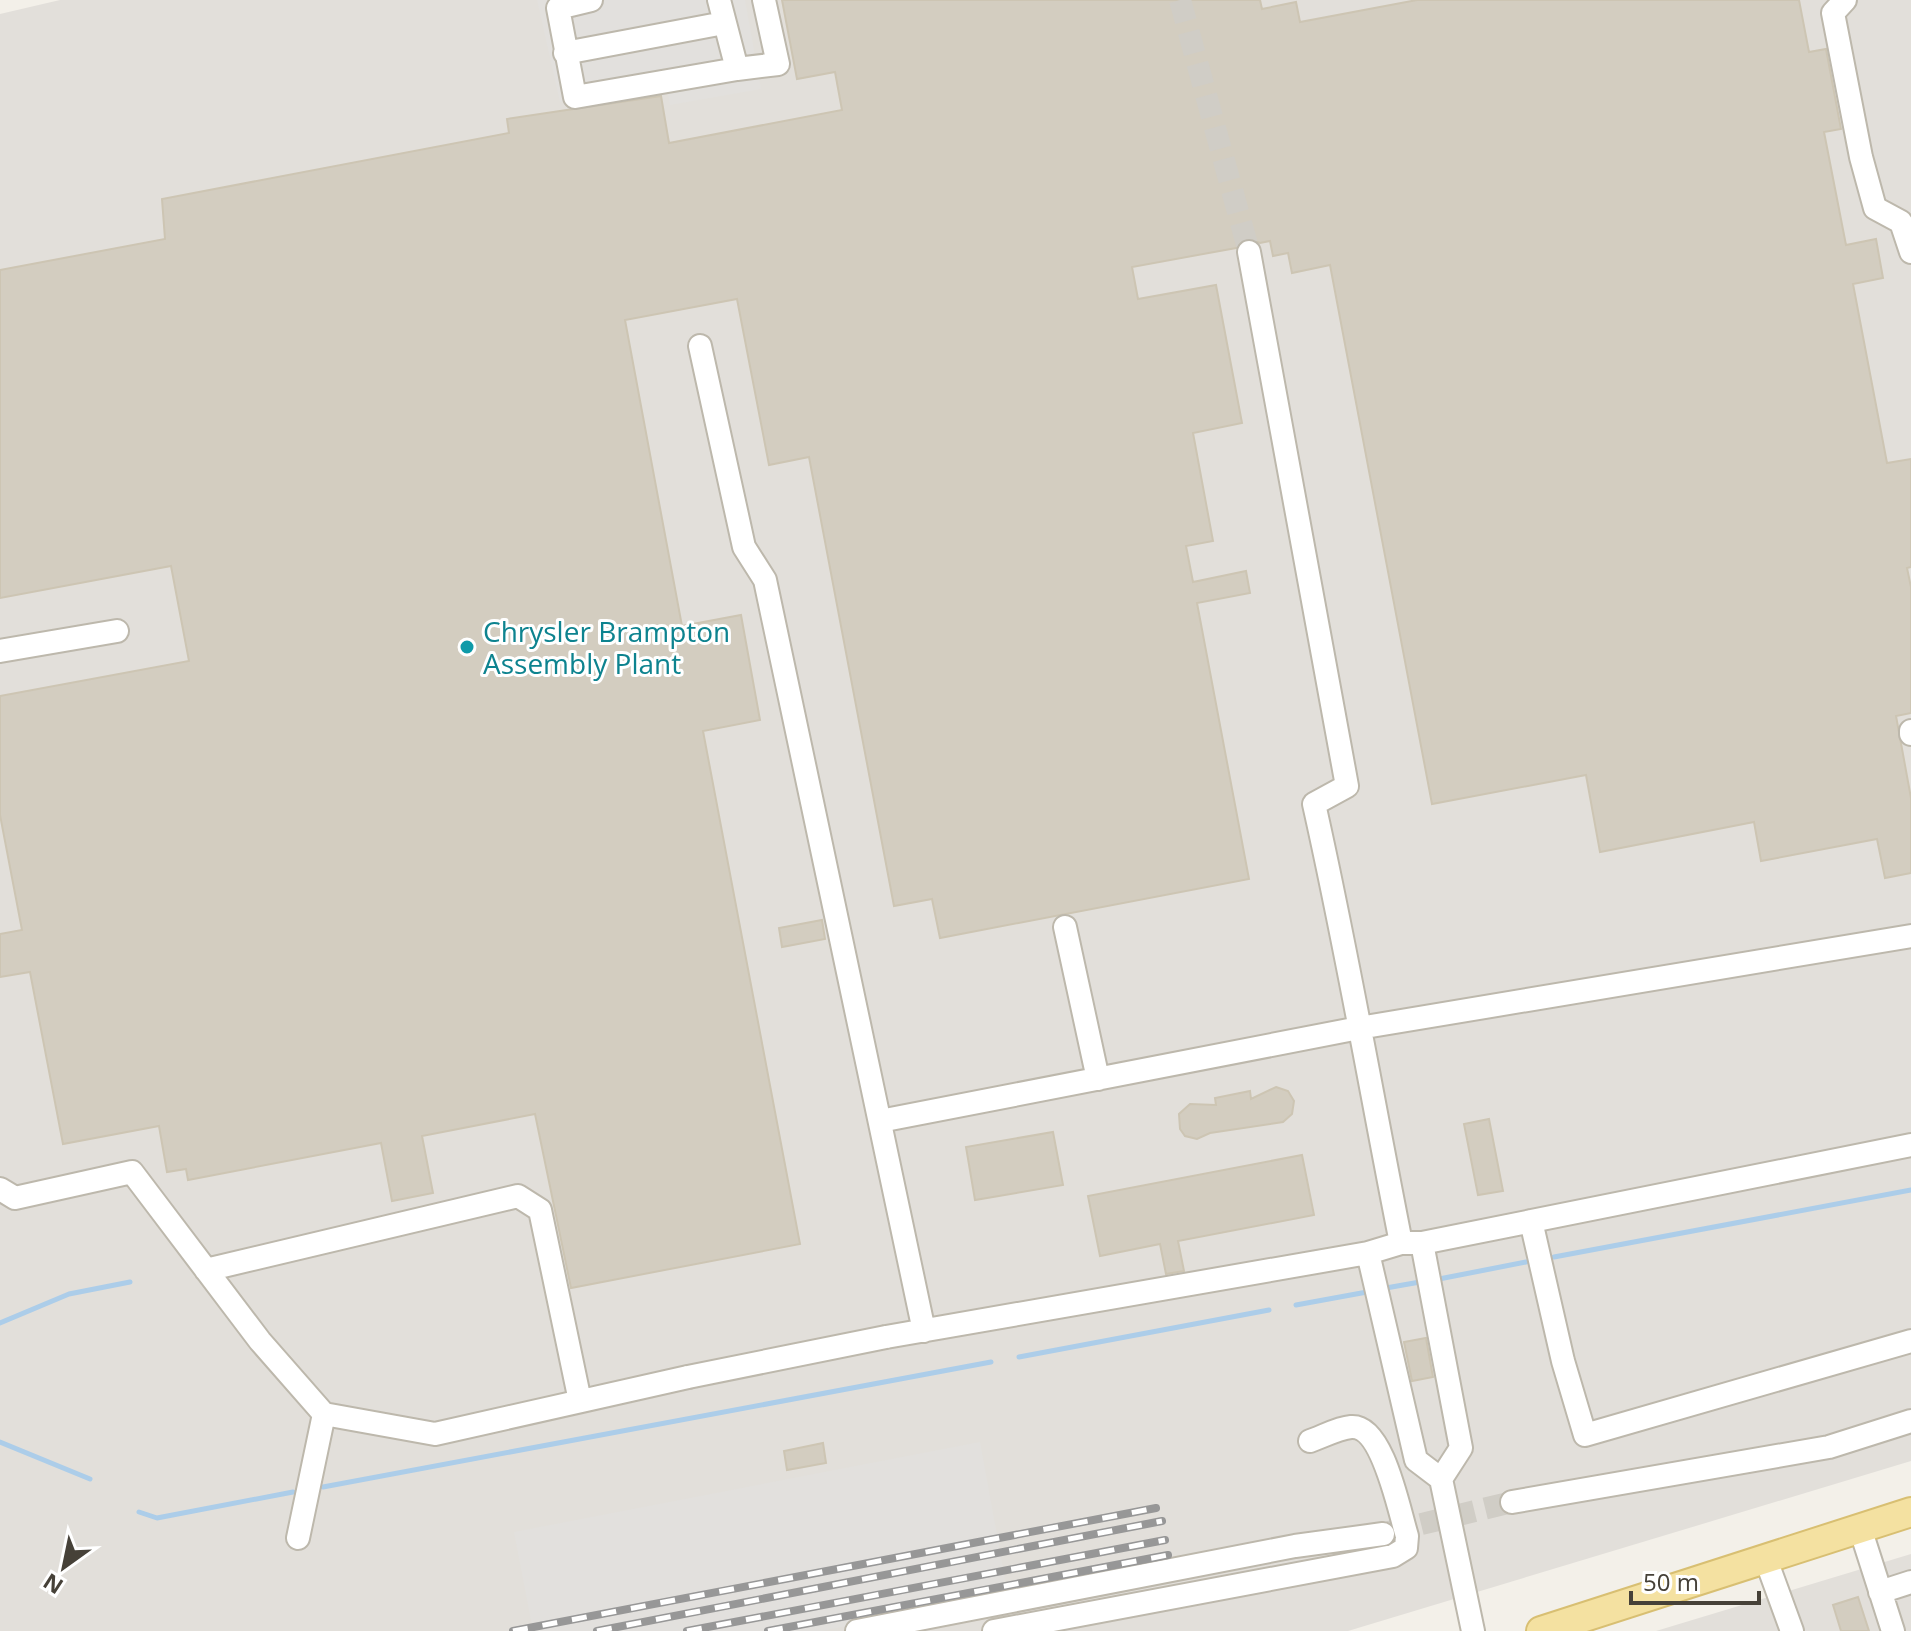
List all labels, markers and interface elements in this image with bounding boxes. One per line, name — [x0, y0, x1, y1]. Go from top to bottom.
place label: Chrysler Brampton Assembly Plant — [483, 612, 730, 682]
marker: Chrysler Brampton Assembly Plant — [458, 638, 476, 656]
north arrow — [24, 1527, 104, 1607]
scale bar — [1631, 1555, 1759, 1605]
text: 50 m — [1643, 1565, 1699, 1598]
text: N — [37, 1567, 68, 1602]

